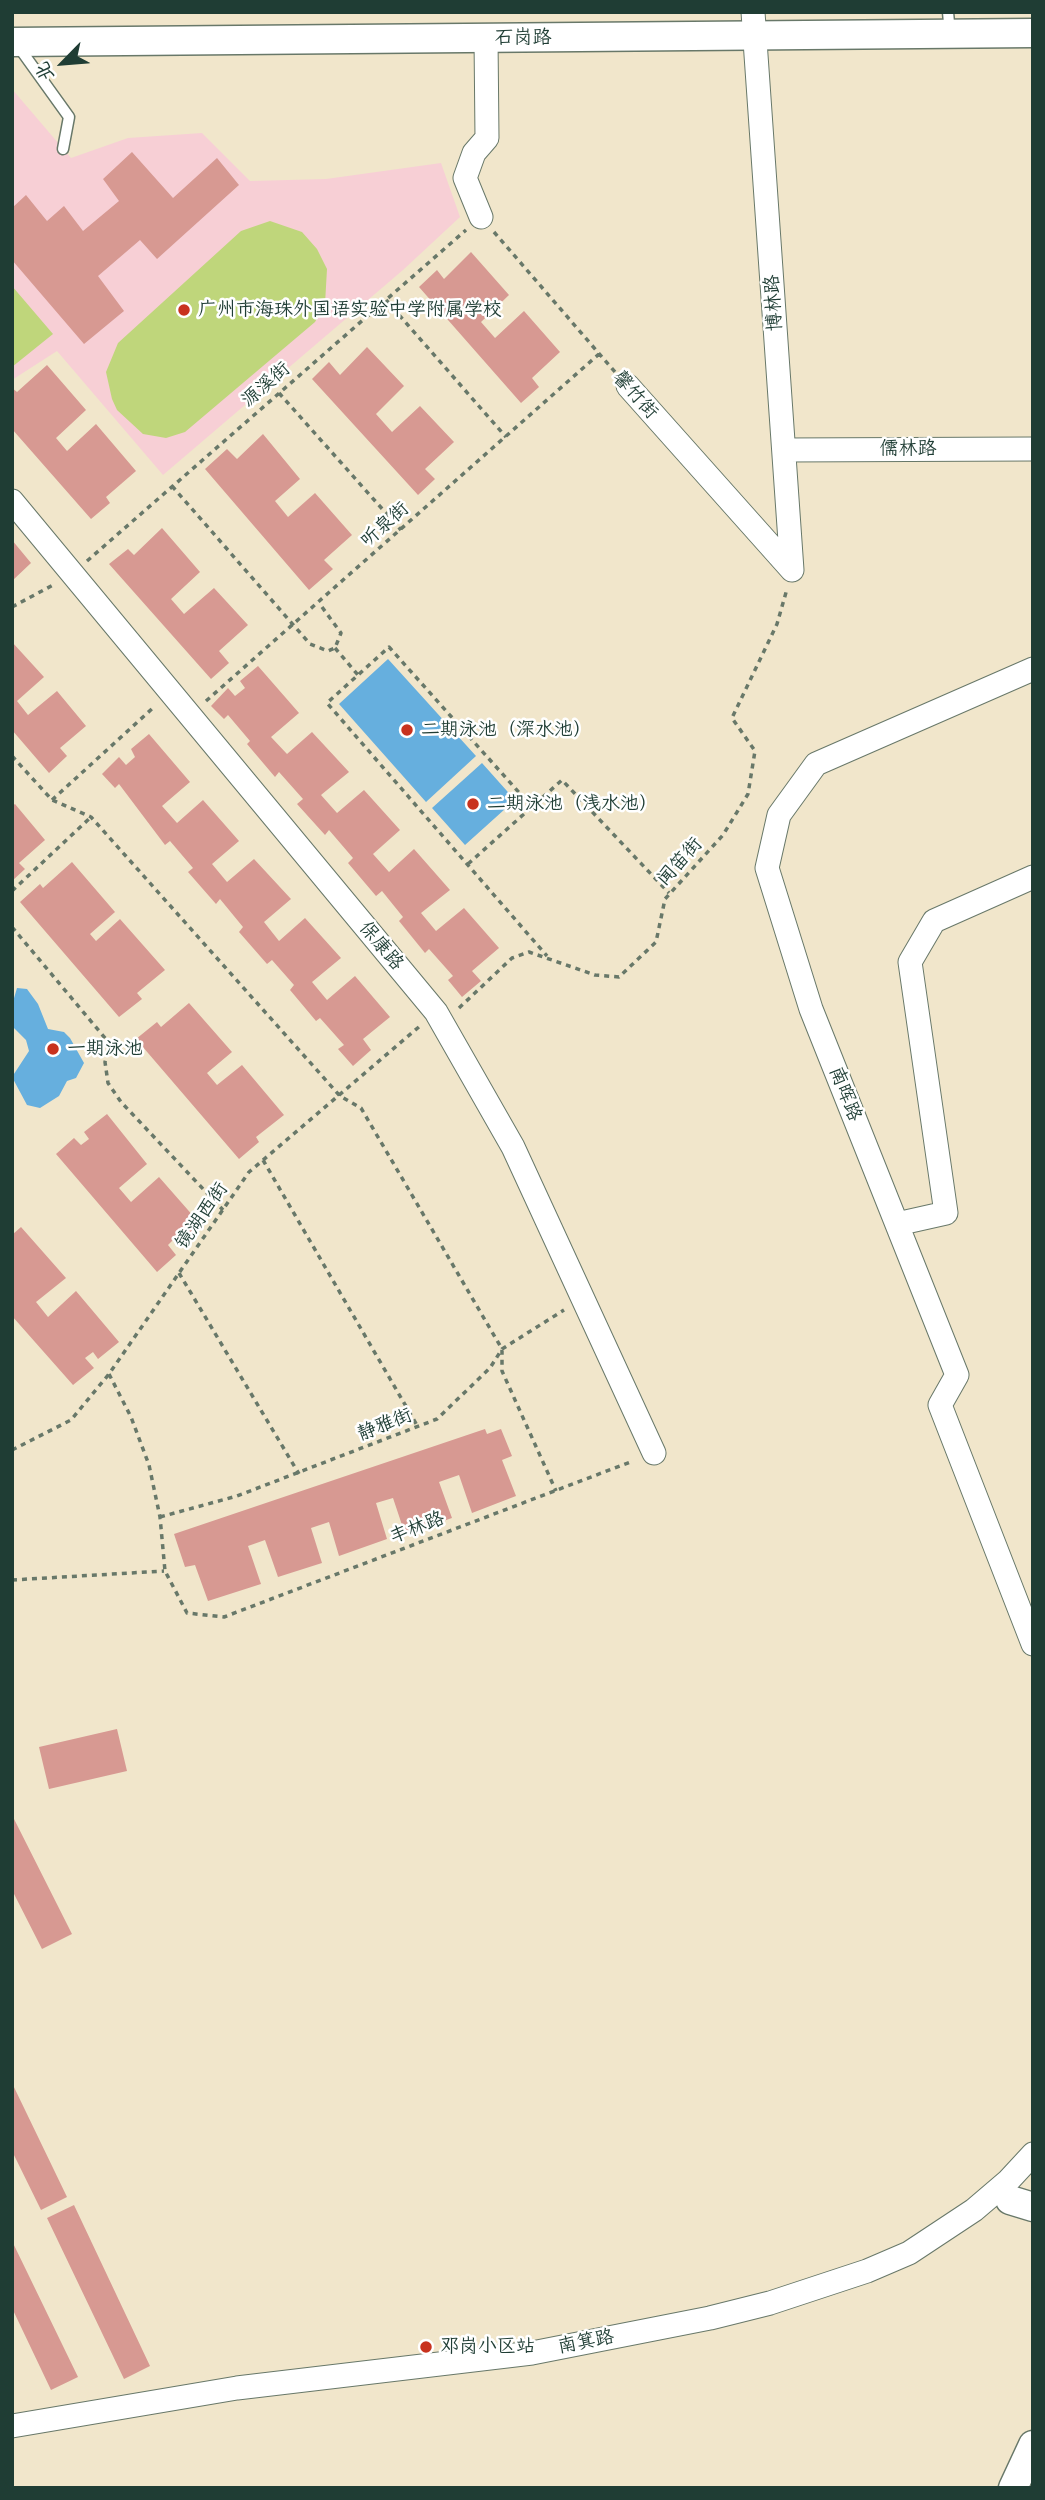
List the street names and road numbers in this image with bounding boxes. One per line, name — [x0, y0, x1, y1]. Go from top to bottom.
street label: 石岗路 — [495, 27, 551, 49]
street label: 博林路 — [761, 274, 787, 332]
street label: 源溪街 — [237, 358, 295, 412]
street label: 馨竹街 — [607, 366, 663, 424]
street label: 儒林路 — [880, 438, 936, 460]
street label: 听泉街 — [356, 497, 414, 553]
street label: 闻笛街 — [652, 833, 708, 891]
street label: 保康路 — [354, 917, 408, 975]
street label: 南晖路 — [824, 1063, 866, 1125]
street label: 镜湖西街 — [171, 1178, 233, 1254]
street label: 静雅街 — [354, 1404, 416, 1446]
street label: 丰林路 — [386, 1507, 448, 1549]
street label: 南箕路 — [556, 2325, 616, 2359]

